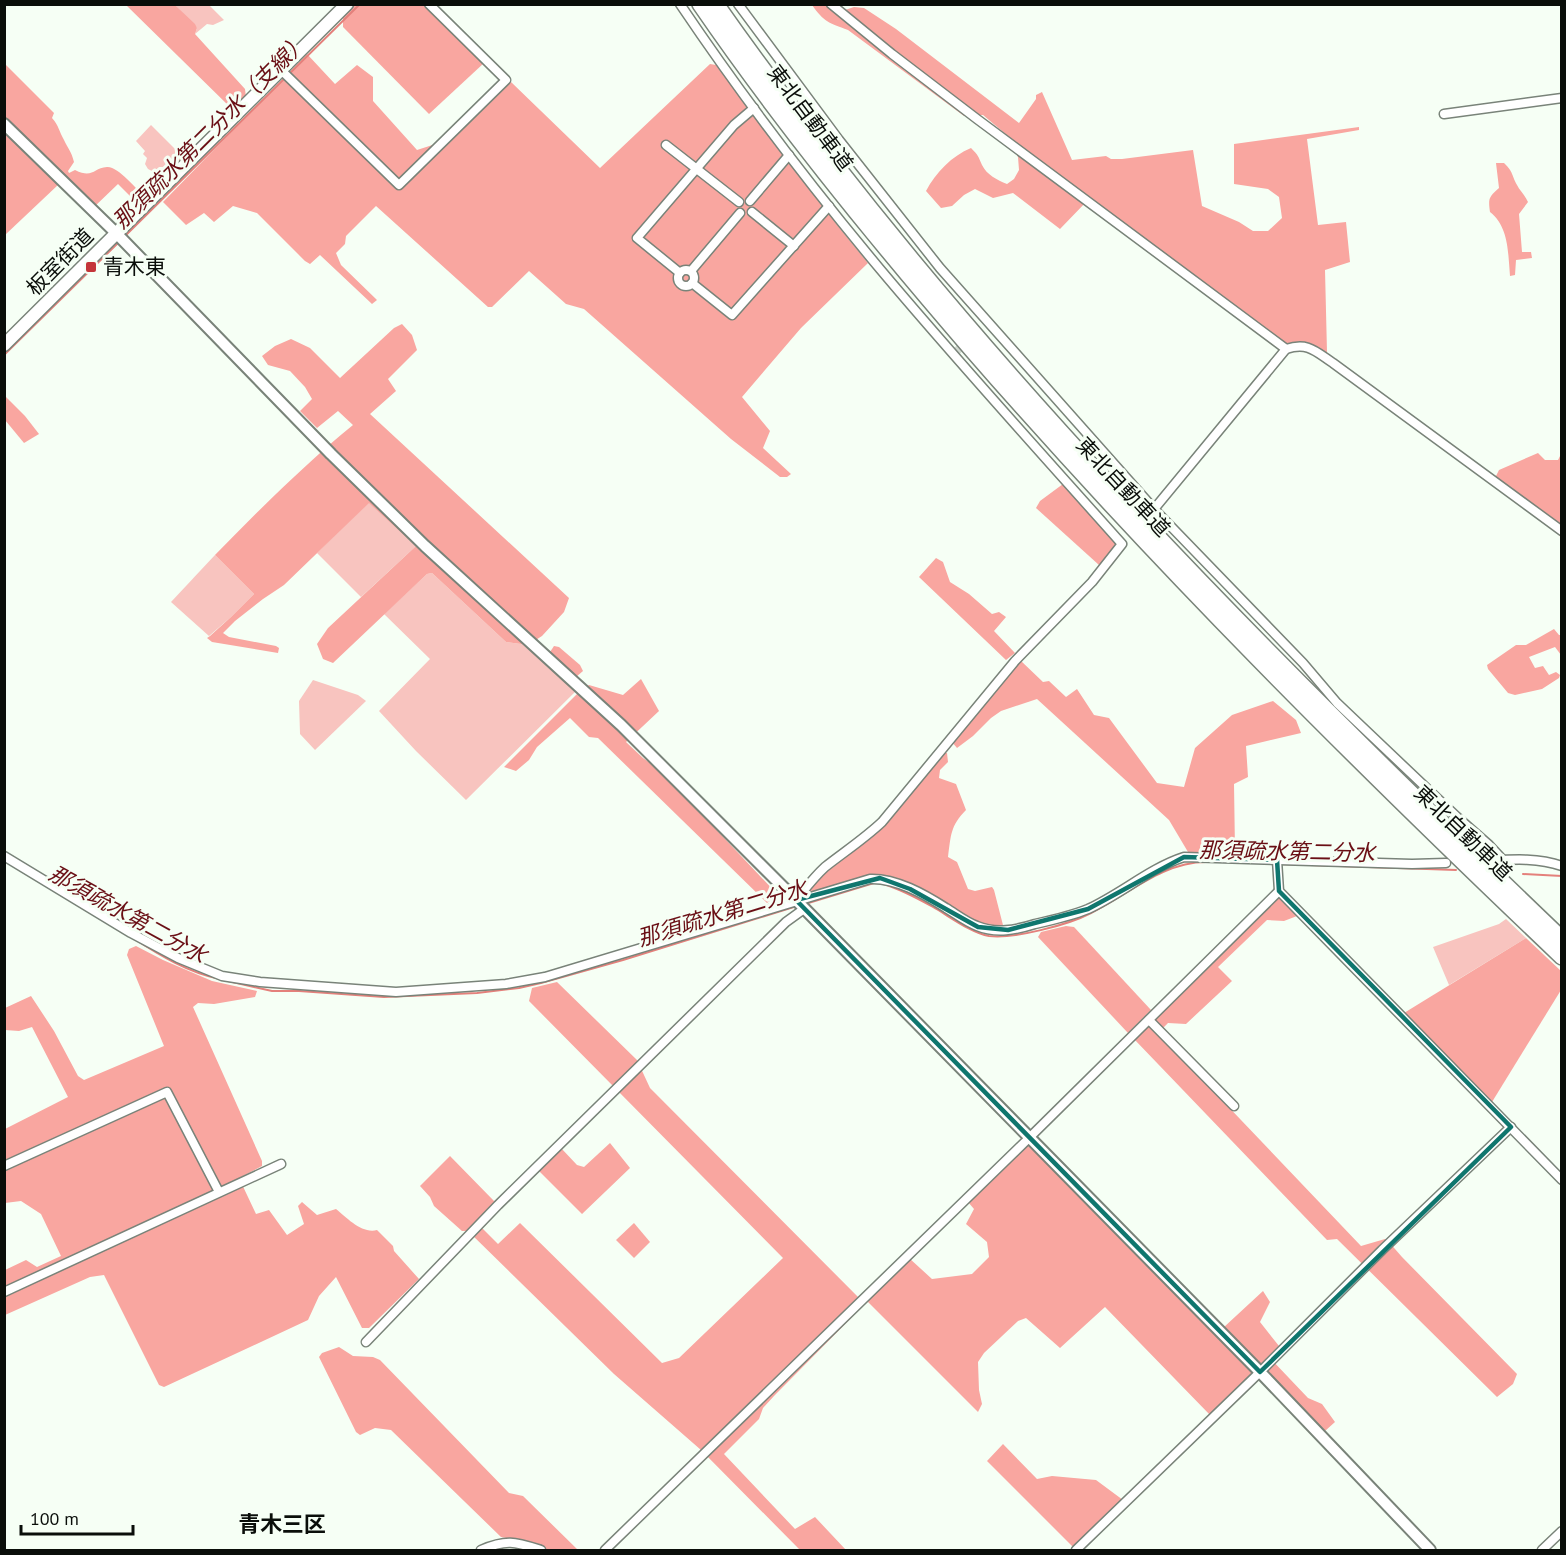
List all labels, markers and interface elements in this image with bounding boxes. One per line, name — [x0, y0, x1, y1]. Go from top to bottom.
water label: 那須疏水第二分水（支線） — [107, 28, 313, 234]
street label: 東北自動車道 — [762, 59, 859, 176]
street label: 板室街道 — [20, 222, 99, 301]
place label: 青木東 — [103, 253, 166, 280]
marker: 青木東 — [84, 260, 98, 274]
street label: 東北自動車道 — [1071, 431, 1176, 542]
street label: 東北自動車道 — [1409, 779, 1518, 886]
water label: 那須疏水第二分水 — [1199, 835, 1377, 867]
water label: 那須疏水第二分水 — [44, 859, 213, 970]
water label: 那須疏水第二分水 — [634, 873, 812, 952]
scale bar — [21, 1498, 134, 1536]
text: 100 m — [30, 1507, 79, 1530]
district label: 青木三区 — [238, 1510, 326, 1538]

